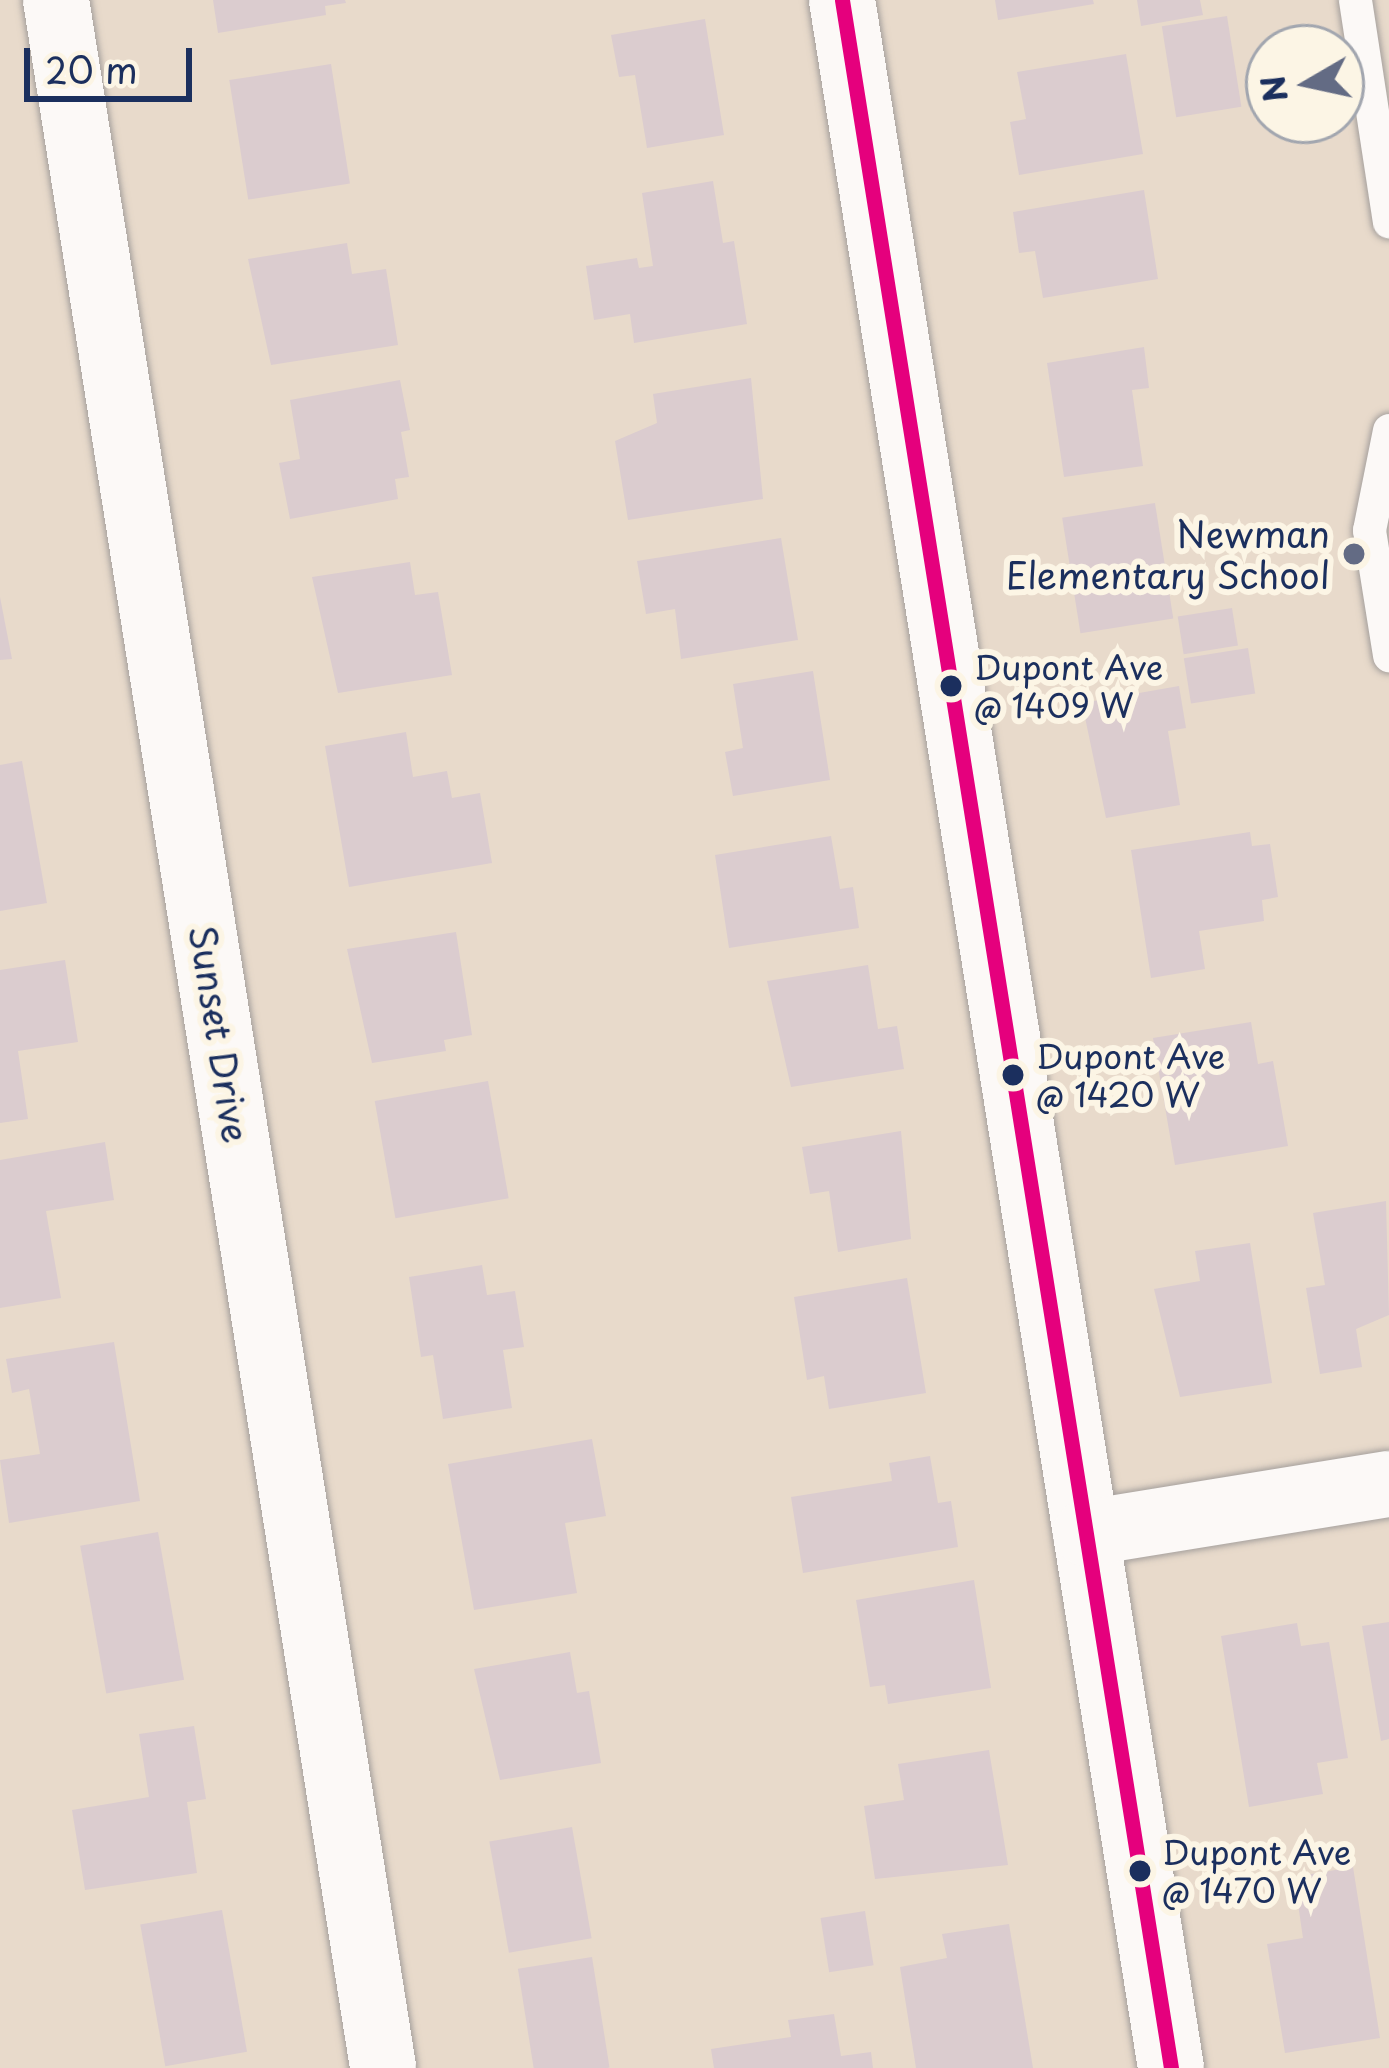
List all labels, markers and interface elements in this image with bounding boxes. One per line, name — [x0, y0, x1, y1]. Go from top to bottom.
scale bar — [30, 24, 198, 98]
north arrow — [1245, 24, 1365, 144]
text: 20 m — [45, 42, 138, 96]
text: N — [1246, 72, 1299, 106]
place label: Newman Elementary School — [1006, 511, 1330, 596]
marker: Newman Elementary School — [1341, 541, 1367, 567]
place label: Dupont Ave @ 1409 W — [974, 647, 1163, 725]
marker: Dupont Ave @ 1409 W — [940, 675, 962, 697]
street label: Sunset Drive — [181, 921, 259, 1147]
place label: Dupont Ave @ 1420 W — [1036, 1036, 1225, 1114]
marker: Dupont Ave @ 1420 W — [1002, 1064, 1024, 1086]
place label: Dupont Ave @ 1470 W — [1162, 1832, 1351, 1910]
marker: Dupont Ave @ 1470 W — [1129, 1860, 1151, 1882]

